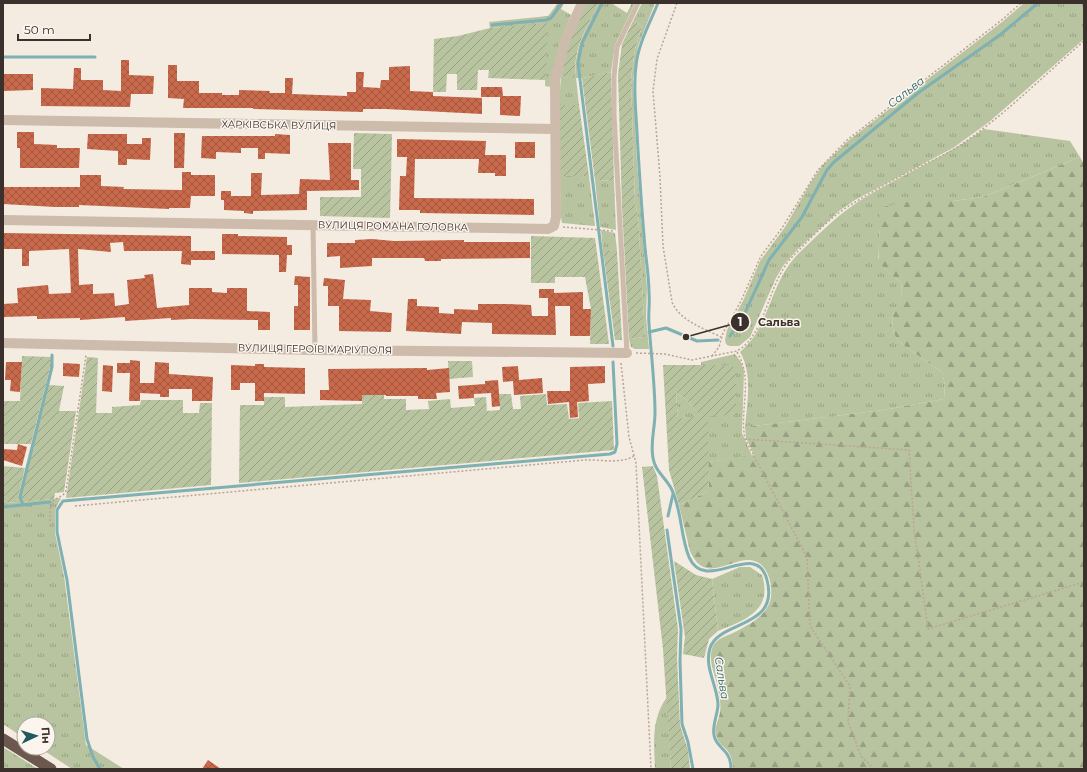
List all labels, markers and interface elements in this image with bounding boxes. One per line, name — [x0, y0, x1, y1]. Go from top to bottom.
scale bar — [18, 16, 90, 42]
text: 50 m — [24, 22, 55, 37]
water label: Сальва — [885, 73, 928, 111]
street label: ХАРКІВСЬКА ВУЛИЦЯ — [222, 118, 336, 132]
street label: ВУЛИЦЯ РОМАНА ГОЛОВКА — [318, 218, 469, 234]
callout: Сальва — [730, 311, 808, 334]
text: 1 — [738, 314, 742, 329]
text: Сальва — [758, 315, 800, 329]
street label: ВУЛИЦЯ ГЕРОЇВ МАРІУПОЛЯ — [238, 341, 392, 357]
water label: Сальва — [712, 656, 732, 701]
north arrow — [16, 716, 56, 756]
text: Пн — [38, 727, 54, 744]

